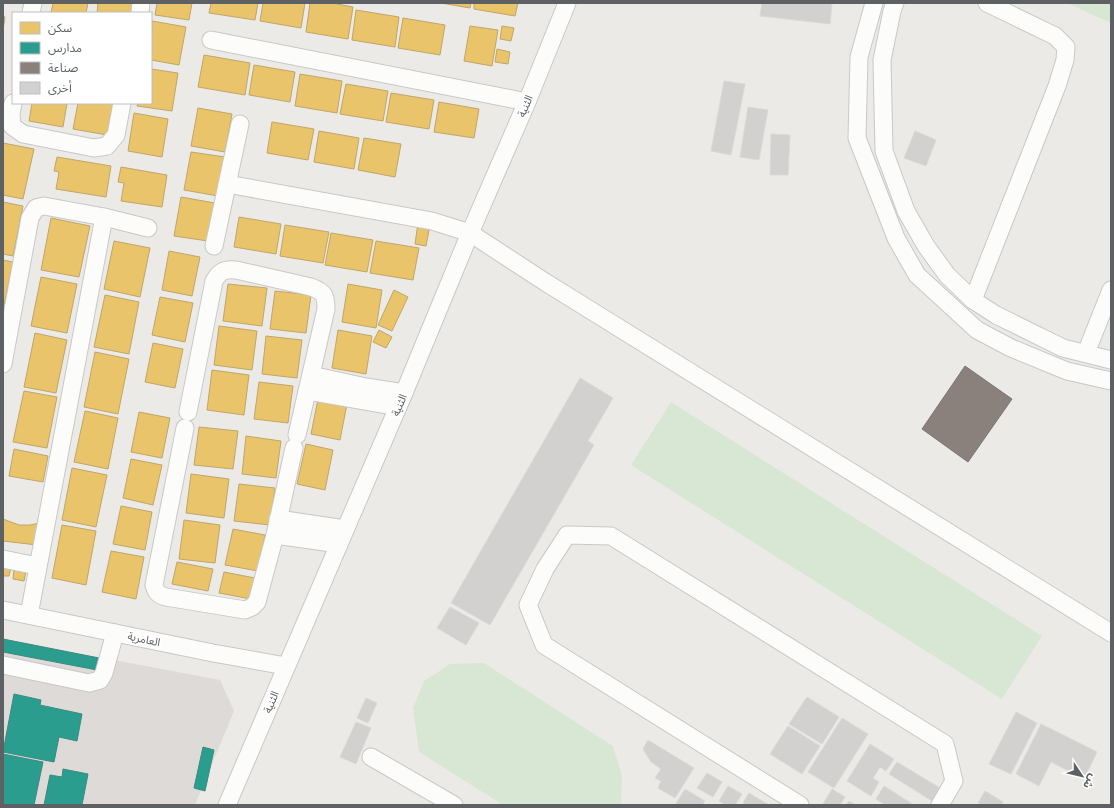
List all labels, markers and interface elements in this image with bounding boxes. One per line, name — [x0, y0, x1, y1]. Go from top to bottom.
legend — [12, 12, 152, 104]
text: سكن — [48, 22, 72, 35]
text: مدارس — [48, 42, 82, 55]
text: صناعة — [48, 62, 78, 74]
text: أخرى — [48, 80, 72, 95]
street label: الثنية — [516, 94, 536, 119]
street label: الثنية — [390, 393, 410, 418]
street label: العامرية — [126, 631, 161, 649]
street label: الثنية — [262, 690, 282, 715]
north arrow — [1062, 756, 1102, 796]
text: ش — [1080, 772, 1099, 791]

